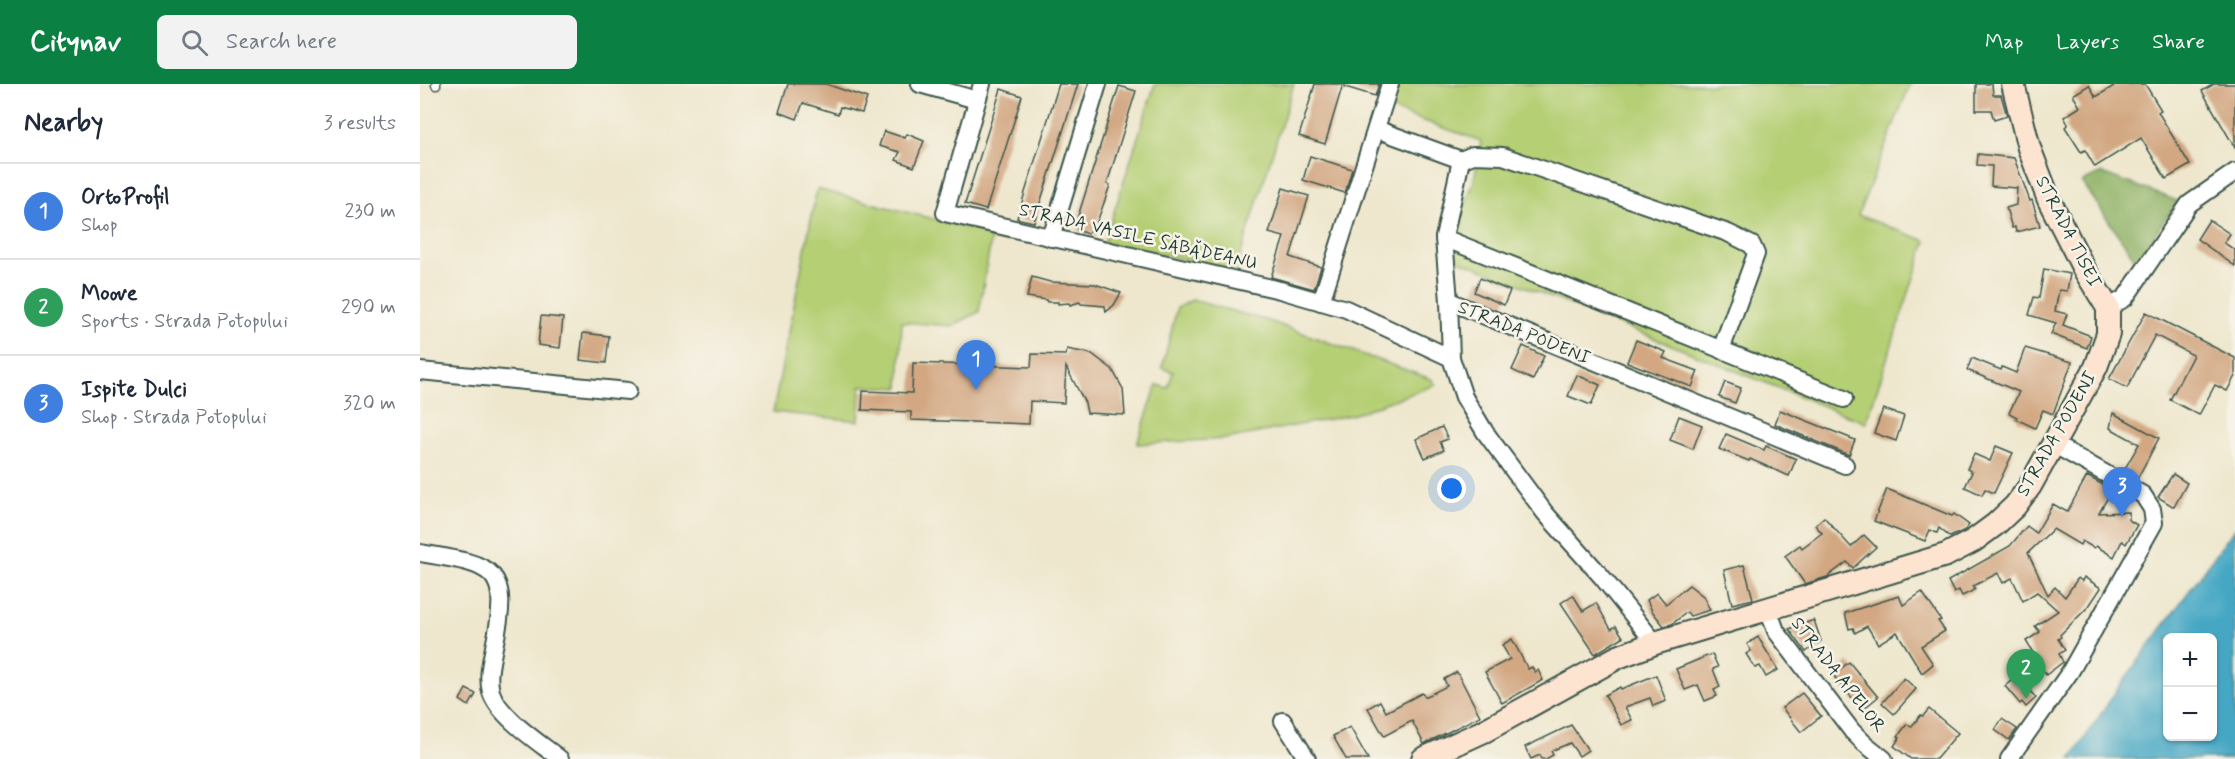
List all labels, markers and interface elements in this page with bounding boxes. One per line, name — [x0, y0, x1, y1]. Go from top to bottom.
search box — [157, 15, 577, 69]
text: Citynav — [30, 24, 121, 61]
icon: search — [178, 26, 211, 59]
text: Search here — [226, 28, 337, 56]
text: Map — [1985, 28, 2023, 56]
text: Layers — [2056, 28, 2119, 56]
text: Share — [2152, 28, 2205, 56]
text: Nearby — [24, 106, 103, 140]
text: 3 results — [324, 110, 396, 137]
street label: STRADA TISEI — [2030, 172, 2106, 292]
text: OrtoProfil — [81, 184, 169, 212]
text: 1 — [39, 198, 48, 225]
text: 230 m — [344, 198, 396, 225]
street label: STRADA VASILE SĂBĂDEANU — [1017, 198, 1259, 276]
text: Shop — [81, 212, 118, 239]
text: Moove — [81, 280, 138, 308]
text: 2 — [39, 294, 48, 321]
text: 290 m — [341, 294, 396, 321]
street label: STRADA PODENI — [1454, 295, 1594, 371]
text: Sports · Strada Potopului — [81, 308, 288, 335]
pin: 1 — [956, 340, 996, 390]
street label: STRADA PODENI — [2011, 367, 2103, 501]
text: Ispite Dulci — [81, 376, 187, 404]
text: 3 — [39, 390, 48, 417]
text: 320 m — [343, 390, 396, 417]
text: Shop · Strada Potopului — [81, 404, 267, 431]
pin: 3 — [2102, 468, 2142, 517]
your location — [1437, 474, 1466, 503]
street label: STRADA APELOR — [1785, 612, 1891, 738]
map controls — [2163, 633, 2217, 741]
button: + — [2163, 633, 2217, 687]
pin: 2 — [2006, 650, 2046, 699]
button: − — [2163, 687, 2217, 741]

